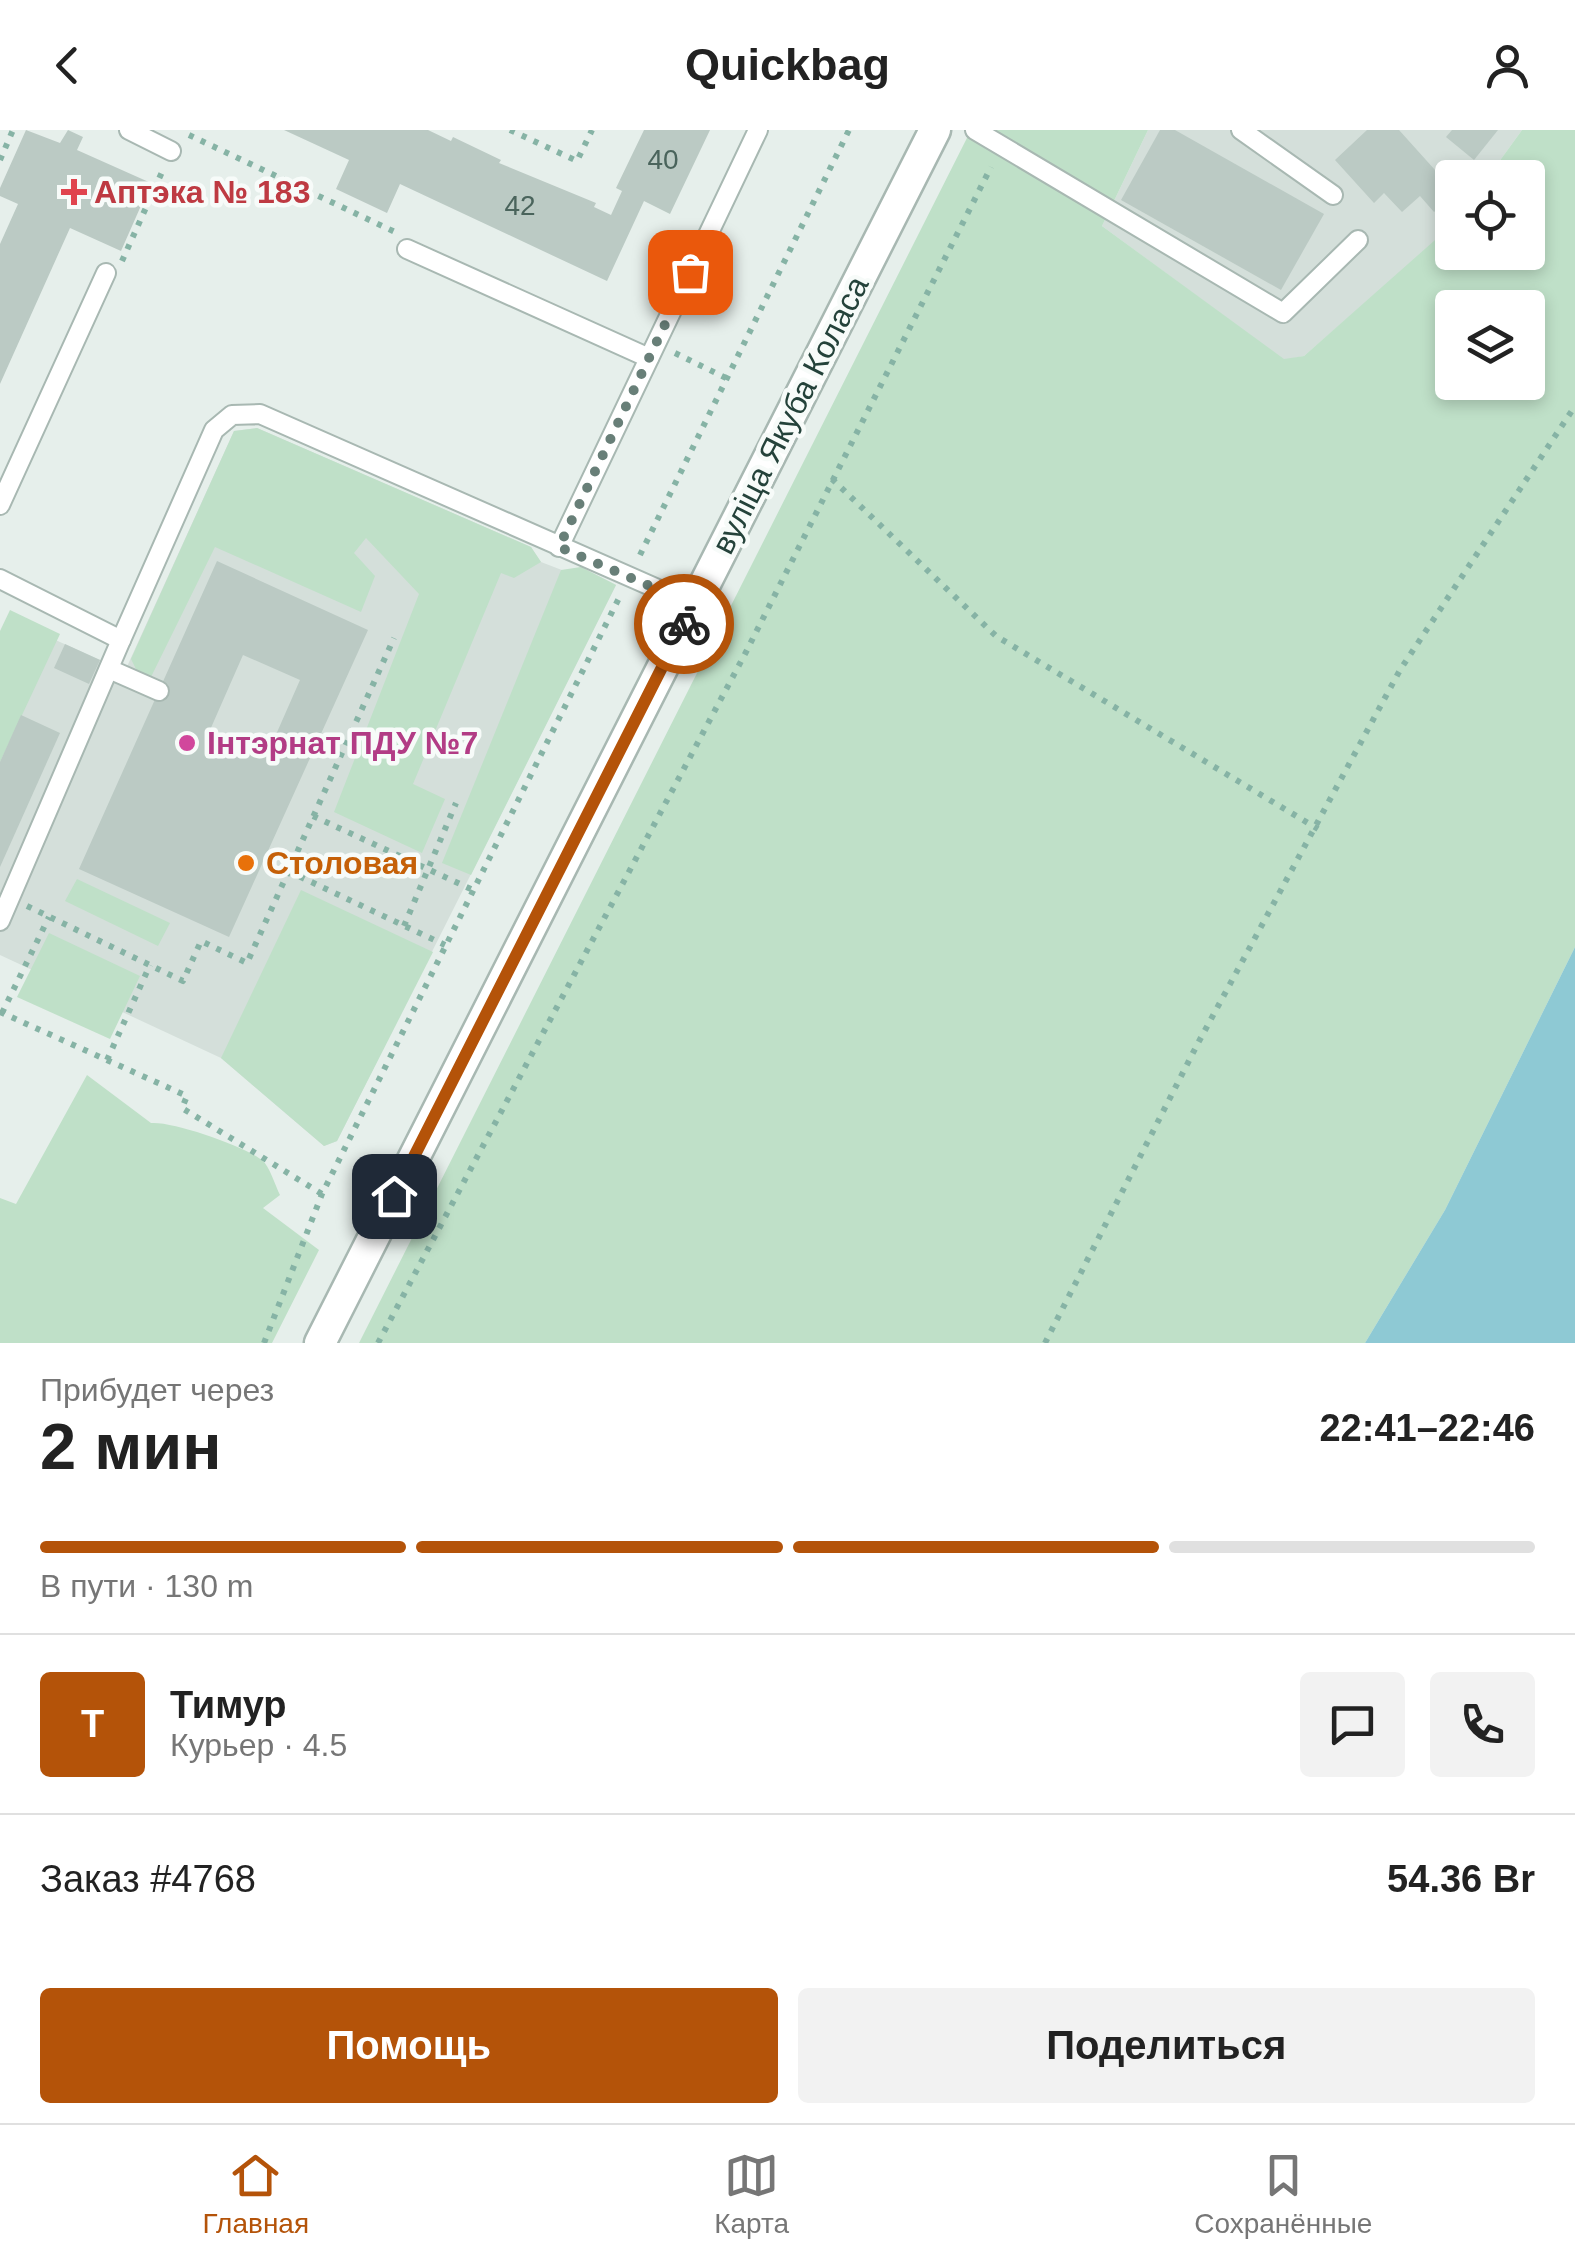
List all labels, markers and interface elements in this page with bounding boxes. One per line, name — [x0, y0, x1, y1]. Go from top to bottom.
icon: back — [40, 38, 95, 93]
icon: person — [1480, 38, 1535, 93]
text: Quickbag — [685, 39, 890, 90]
house number: 40 — [647, 144, 679, 175]
map controls — [1435, 160, 1545, 400]
button: locate — [1435, 160, 1545, 270]
place label: Аптэка № 183 — [94, 174, 310, 210]
marker: Аптэка № 183 — [63, 181, 85, 203]
house number: 42 — [504, 190, 536, 221]
pin — [648, 230, 733, 315]
icon: bag — [663, 245, 718, 300]
street label: вуліца Якуба Коласа — [704, 270, 876, 560]
button: layers — [1435, 290, 1545, 400]
courier — [634, 574, 734, 674]
icon: bike — [657, 597, 712, 652]
place label: Інтэрнат ПДУ №7 — [207, 725, 478, 761]
marker: Інтэрнат ПДУ №7 — [176, 732, 198, 754]
place label: Столовая — [266, 845, 418, 881]
marker: Столовая — [235, 852, 257, 874]
pin — [352, 1154, 437, 1239]
icon: home — [367, 1169, 422, 1224]
text: Прибудет через — [40, 1372, 274, 1408]
text: 22:41–22:46 — [1319, 1407, 1535, 1449]
text: 2 мин — [40, 1410, 222, 1483]
text: В пути · 130 m — [40, 1568, 253, 1604]
button: chat — [1300, 1672, 1405, 1777]
button: phone — [1430, 1672, 1535, 1777]
text: Тимур — [170, 1684, 287, 1726]
text: Т — [81, 1703, 104, 1745]
text: Курьер · 4.5 — [170, 1727, 347, 1763]
text: Заказ #4768 — [40, 1858, 256, 1900]
text: 54.36 Br — [1387, 1858, 1535, 1900]
button: Помощь — [40, 1988, 778, 2103]
button: Поделиться — [798, 1988, 1535, 2103]
tab: Главная — [203, 2148, 309, 2240]
tab: Карта — [714, 2148, 789, 2240]
tab: Сохранённые — [1194, 2148, 1372, 2240]

